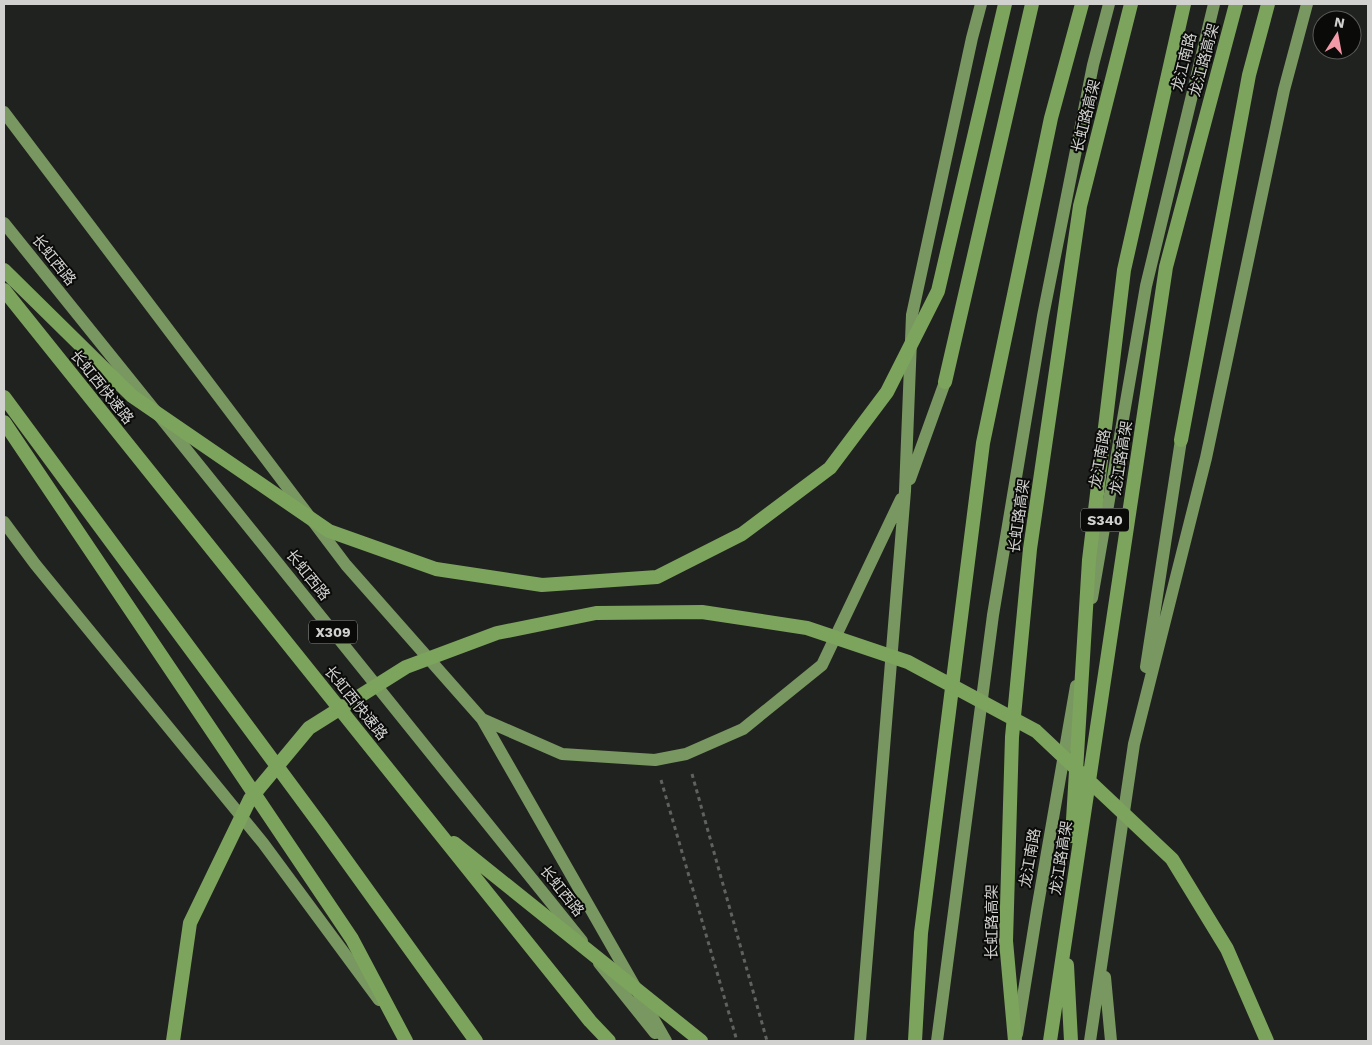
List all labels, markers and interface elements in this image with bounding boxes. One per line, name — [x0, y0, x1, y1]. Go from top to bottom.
north arrow — [1312, 10, 1362, 60]
text: N — [1333, 13, 1346, 31]
street label: 龙江路高架 — [1186, 21, 1222, 99]
street label: 龙江南路 — [1168, 31, 1200, 93]
street label: 长虹路高架 — [1068, 77, 1104, 155]
street label: 长虹西路 — [28, 231, 80, 289]
street label: 长虹西快速路 — [67, 346, 137, 428]
street label: 龙江路高架 — [1106, 420, 1136, 496]
street label: 龙江南路 — [1086, 428, 1114, 490]
street label: 长虹路高架 — [1005, 478, 1033, 554]
road number: S340 — [1081, 508, 1129, 532]
street label: 长虹西路 — [282, 546, 334, 604]
road number: X309 — [309, 620, 357, 644]
street label: 长虹西快速路 — [321, 662, 391, 744]
street label: 龙江路高架 — [1046, 820, 1076, 896]
street label: 龙江南路 — [1016, 827, 1044, 889]
street label: 长虹西路 — [536, 862, 588, 920]
street label: 长虹路高架 — [983, 884, 1001, 960]

